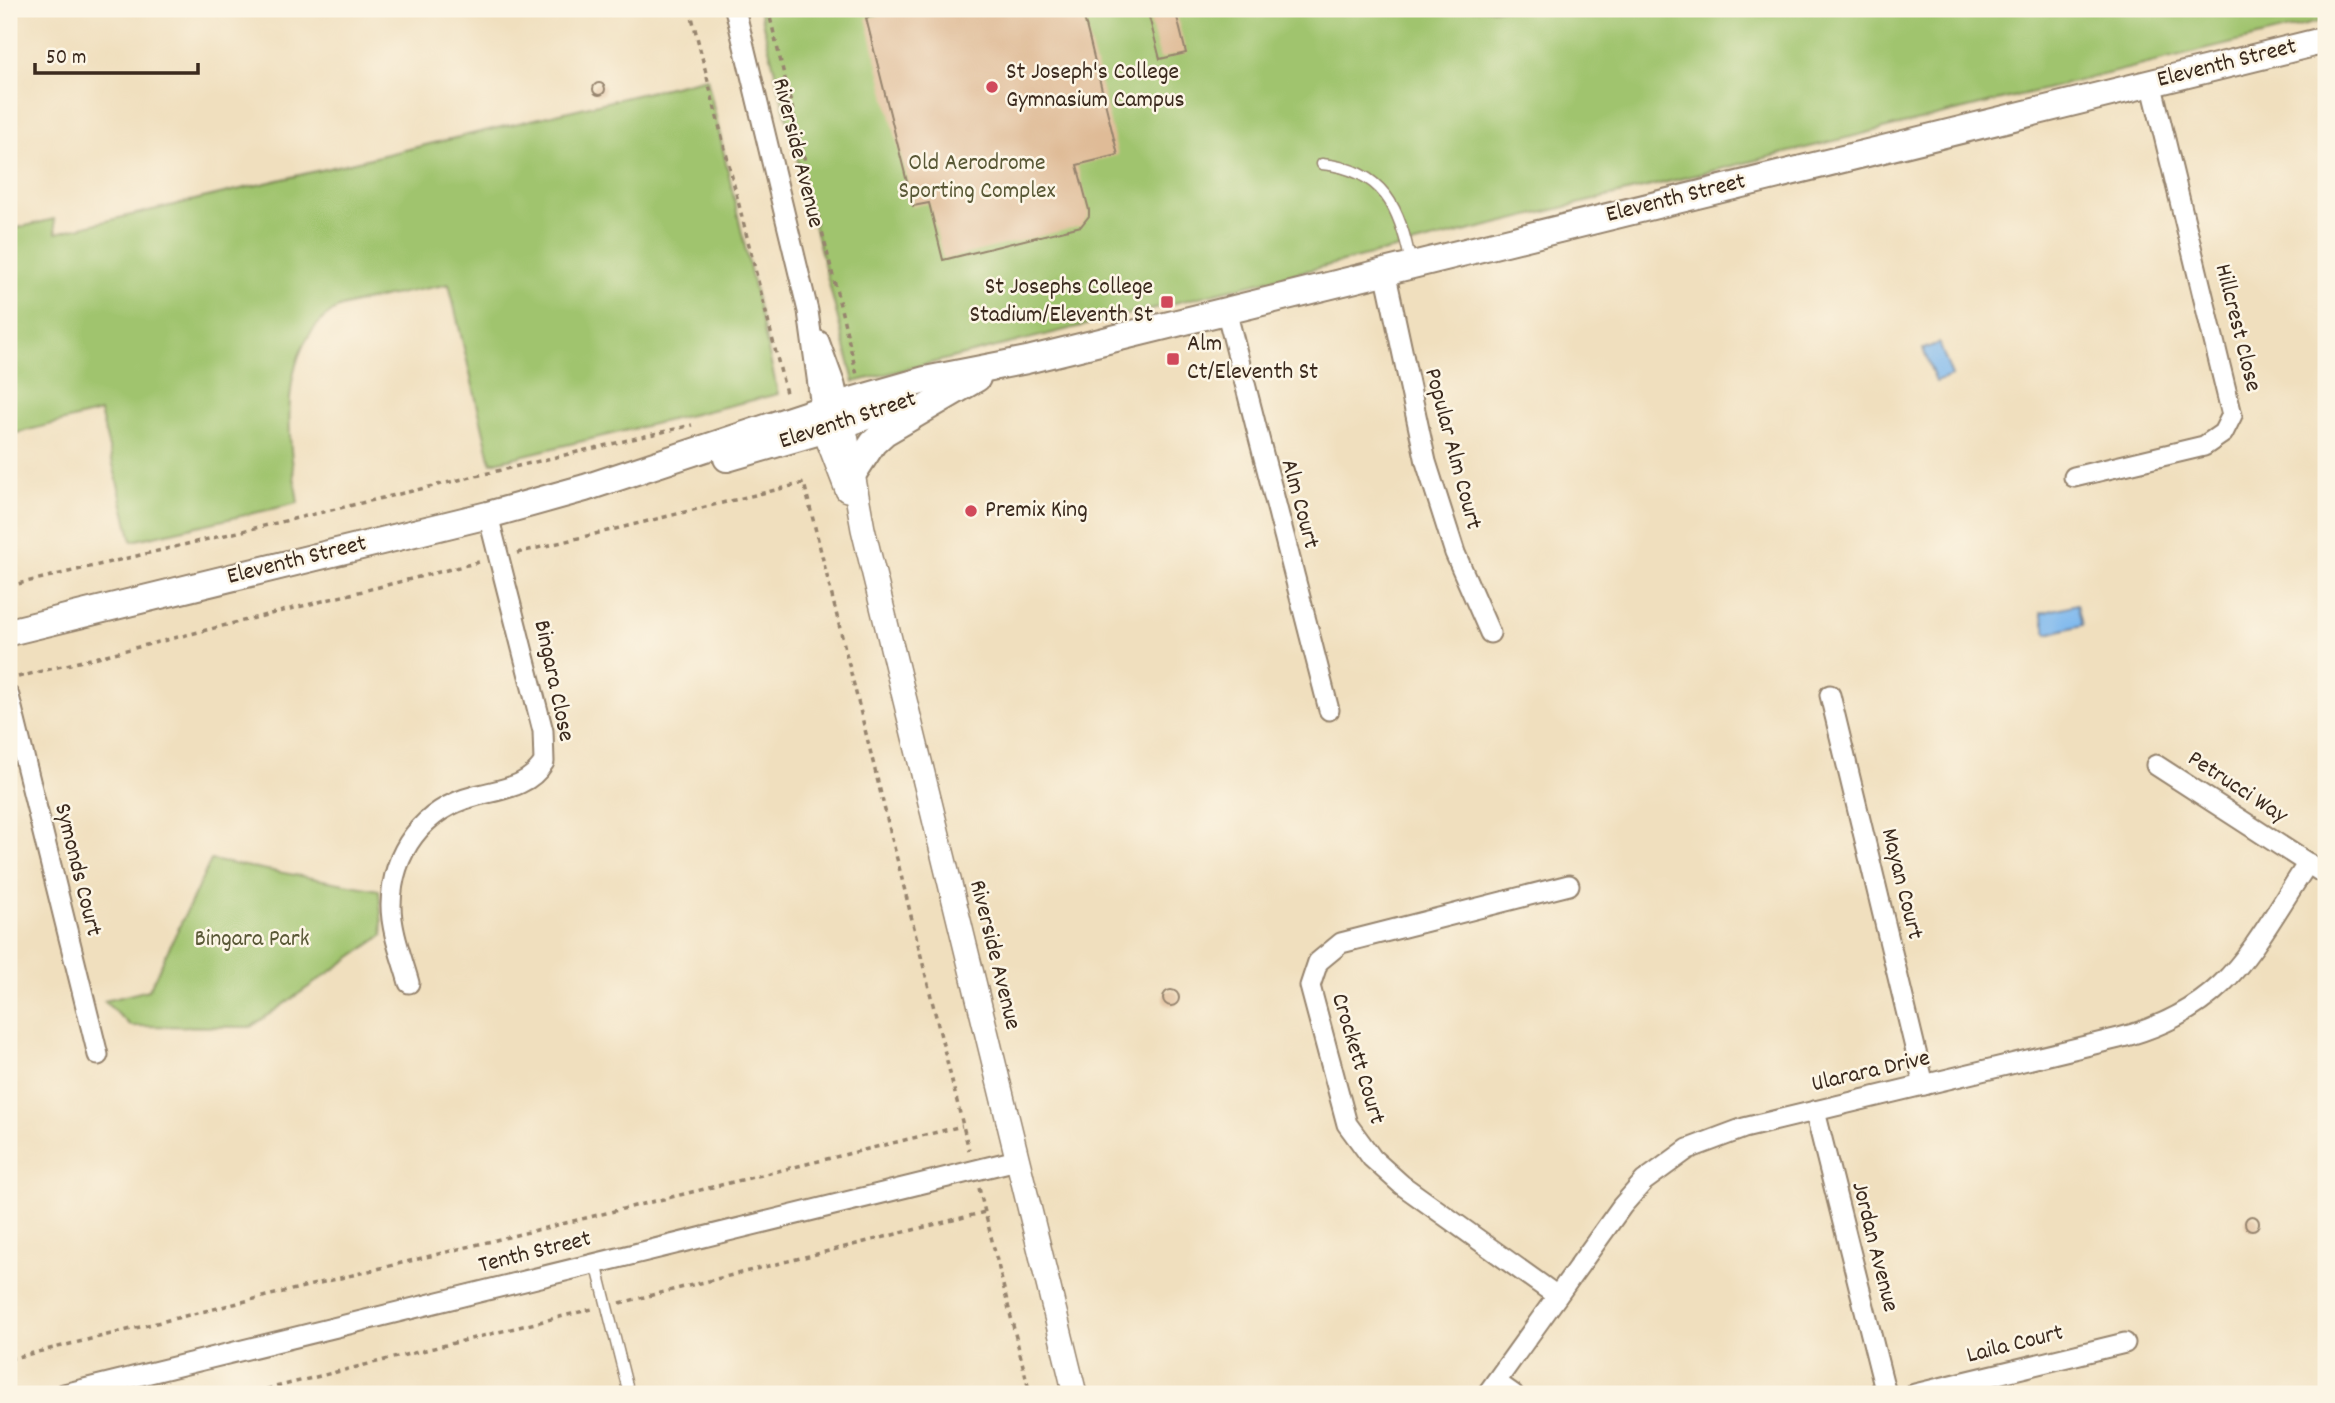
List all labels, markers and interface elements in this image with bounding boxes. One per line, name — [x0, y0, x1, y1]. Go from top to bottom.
street label: Eleventh Street — [2154, 30, 2300, 98]
scale bar — [35, 32, 198, 76]
text: 50 m — [46, 44, 86, 74]
place label: St Joseph's College Gymnasium Campus — [1006, 56, 1185, 118]
street label: Riverside Avenue — [762, 75, 832, 231]
marker: St Joseph's College Gymnasium Campus — [984, 79, 1000, 95]
park label: Old Aerodrome Sporting Complex — [899, 147, 1056, 209]
street label: Eleventh Street — [1603, 165, 1749, 233]
street label: Hillcrest Close — [2205, 261, 2269, 395]
place label: St Josephs College Stadium/Eleventh St — [969, 271, 1153, 333]
marker: St Josephs College Stadium/Eleventh St — [1159, 294, 1175, 310]
place label: Alm Ct/Eleventh St — [1187, 328, 1318, 390]
marker: Alm Ct/Eleventh St — [1165, 351, 1181, 367]
street label: Popular Alm Court — [1414, 365, 1490, 534]
street label: Eleventh Street — [775, 383, 921, 459]
street label: Alm Court — [1271, 455, 1327, 553]
place label: Premix King — [985, 494, 1088, 528]
marker: Premix King — [963, 503, 979, 519]
street label: Eleventh Street — [224, 527, 370, 595]
street label: Bingara Close — [524, 617, 582, 745]
street label: Petrucci Way — [2180, 743, 2295, 834]
street label: Symonds Court — [44, 800, 110, 940]
street label: Mayan Court — [1871, 825, 1931, 943]
street label: Riverside Avenue — [959, 877, 1029, 1033]
park label: Bingara Park — [194, 923, 310, 957]
street label: Crockett Court — [1321, 989, 1393, 1129]
street label: Ularara Drive — [1808, 1042, 1934, 1102]
street label: Jordan Avenue — [1841, 1178, 1907, 1316]
street label: Tenth Street — [475, 1223, 595, 1283]
street label: Laila Court — [1963, 1317, 2067, 1373]

